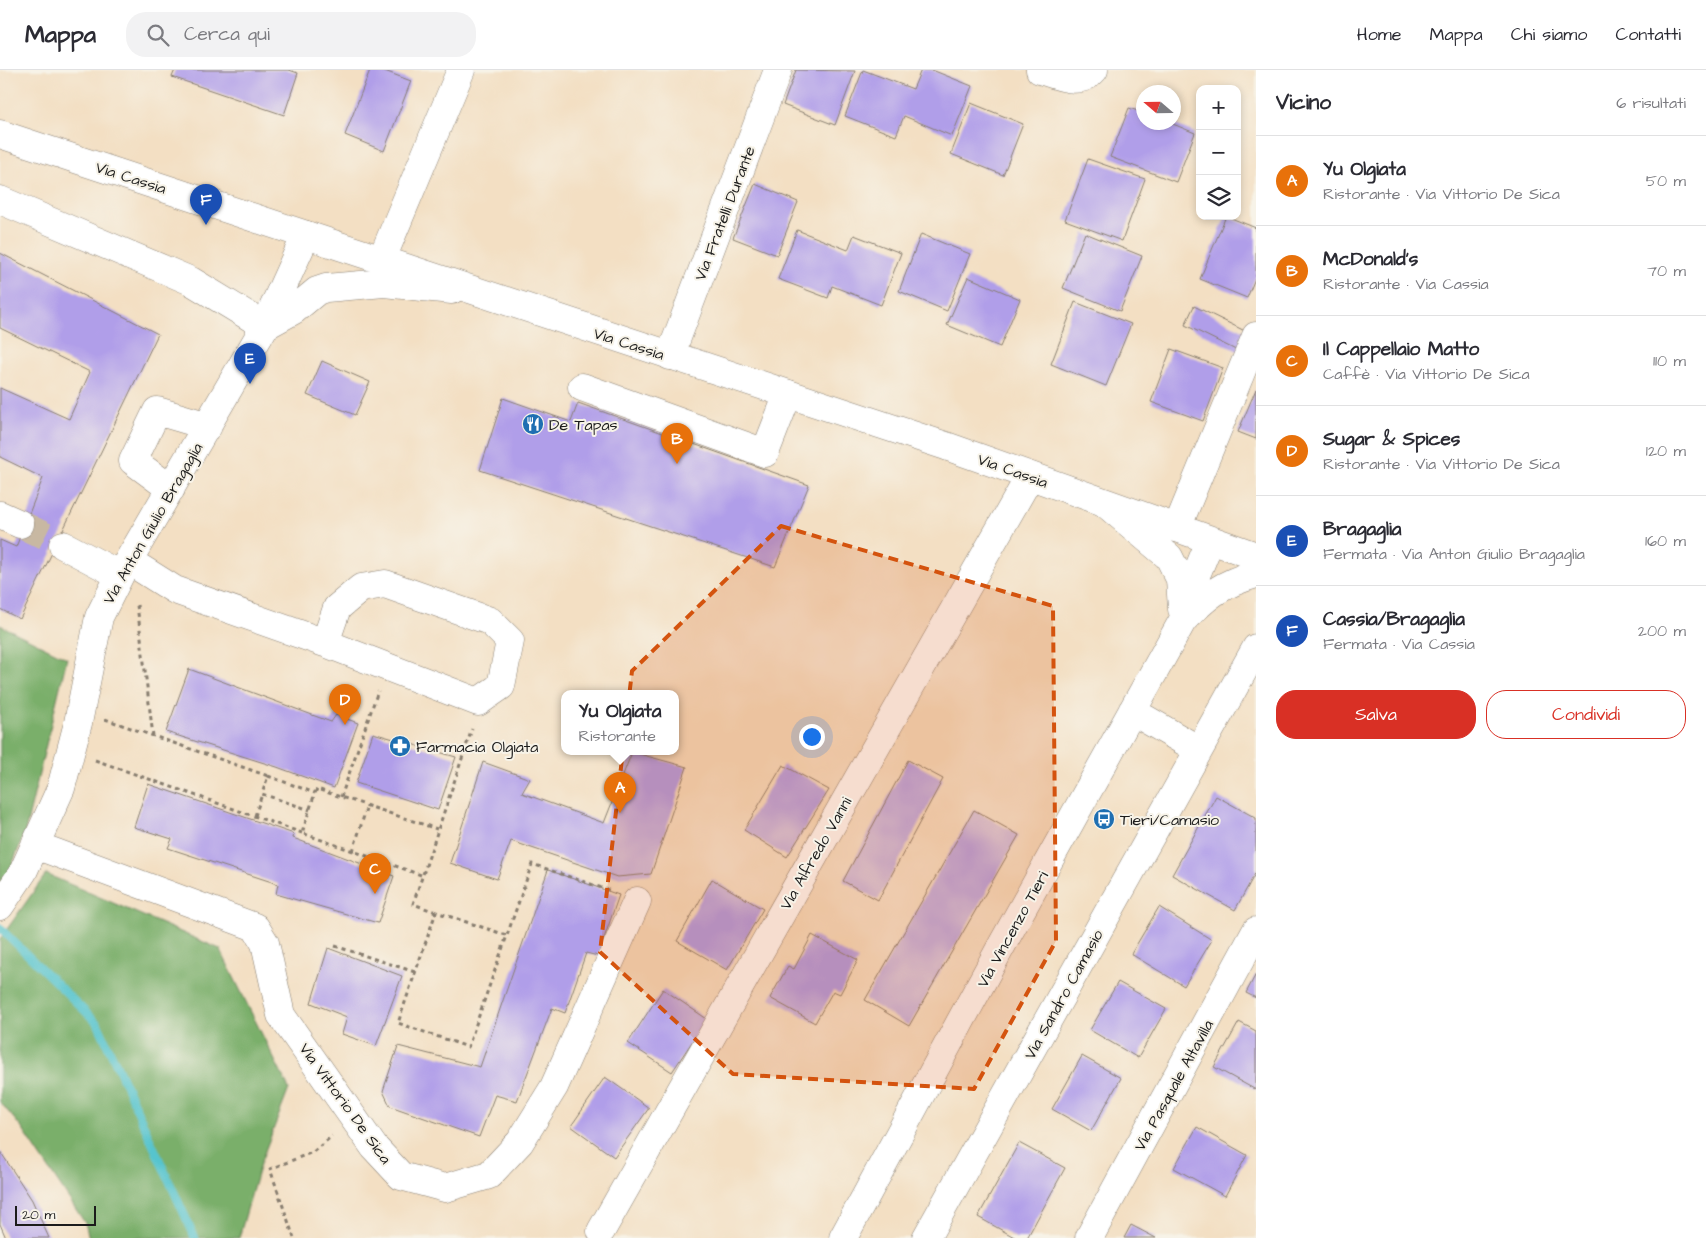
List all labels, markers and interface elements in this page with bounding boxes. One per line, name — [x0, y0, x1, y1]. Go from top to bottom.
search box — [126, 12, 476, 57]
text: Mappa — [25, 18, 96, 52]
icon: search — [144, 21, 172, 49]
text: Cerca qui — [184, 21, 270, 48]
text: Home — [1357, 22, 1402, 47]
text: Mappa — [1430, 22, 1483, 47]
text: Chi siamo — [1511, 22, 1587, 47]
text: Contatti — [1615, 22, 1681, 47]
north arrow — [1136, 85, 1181, 130]
map controls — [1196, 85, 1241, 220]
button: + — [1196, 85, 1241, 130]
text: Vicino — [1276, 88, 1331, 117]
text: 6 risultati — [1616, 92, 1686, 114]
button: − — [1196, 130, 1241, 175]
street label: Via Fratelli Durante — [689, 143, 761, 284]
street label: Via Cassia — [93, 156, 169, 200]
text: Yu Olgiata — [1323, 156, 1406, 183]
text: A — [1287, 170, 1297, 192]
text: 50 m — [1646, 170, 1686, 192]
button: layers — [1196, 175, 1241, 220]
text: Ristorante · Via Vittorio De Sica — [1323, 183, 1560, 205]
pin: F — [190, 184, 222, 225]
text: McDonald's — [1323, 246, 1418, 273]
text: B — [1286, 260, 1298, 282]
text: 70 m — [1647, 260, 1686, 282]
text: Ristorante · Via Cassia — [1323, 273, 1489, 295]
street label: Via Cassia — [591, 322, 667, 366]
text: Il Cappellaio Matto — [1323, 336, 1479, 363]
pin: E — [234, 343, 266, 384]
text: C — [1286, 350, 1298, 372]
text: 110 m — [1653, 350, 1686, 372]
text: Caffè · Via Vittorio De Sica — [1323, 363, 1530, 385]
restaurant icon: De Tapas — [521, 412, 545, 436]
place label: De Tapas — [549, 414, 618, 436]
pin: B — [661, 423, 693, 464]
text: Sugar & Spices — [1323, 426, 1460, 453]
street label: Via Anton Giulio Bragaglia — [98, 439, 209, 609]
text: D — [1287, 440, 1297, 462]
text: 120 m — [1646, 440, 1686, 462]
street label: Via Cassia — [975, 448, 1051, 494]
text: Ristorante · Via Vittorio De Sica — [1323, 453, 1560, 475]
text: Bragaglia — [1323, 516, 1401, 543]
text: E — [1287, 530, 1297, 552]
text: 160 m — [1645, 530, 1686, 552]
text: Fermata · Via Anton Giulio Bragaglia — [1323, 543, 1585, 565]
text: Cassia/Bragaglia — [1323, 606, 1465, 633]
text: F — [1286, 620, 1298, 642]
text: 200 m — [1638, 620, 1686, 642]
text: Fermata · Via Cassia — [1323, 633, 1475, 655]
pin: D — [329, 684, 361, 725]
popup — [561, 690, 679, 755]
button: Salva — [1276, 690, 1476, 739]
button: Condividi — [1486, 690, 1686, 739]
text: Yu Olgiata — [579, 698, 661, 725]
your location — [799, 724, 825, 750]
text: Ristorante — [579, 725, 656, 747]
pharmacy icon: Farmacia Olgiata — [388, 734, 412, 758]
place label: Farmacia Olgiata — [416, 736, 538, 759]
pin: A — [604, 772, 636, 813]
street label: Via Alfredo Vanni — [775, 793, 857, 914]
bus stop icon: Tieri/Camasio — [1092, 807, 1116, 831]
place label: Tieri/Camasio — [1120, 809, 1219, 831]
pin: C — [359, 853, 391, 894]
street label: Via Vincenzo Tieri — [972, 867, 1054, 992]
street label: Via Sandro Camasio — [1019, 926, 1109, 1063]
street label: Via Pasquale Altavilla — [1129, 1016, 1219, 1155]
street label: Via Vittorio De Sica — [294, 1039, 397, 1168]
scale bar — [15, 1203, 96, 1226]
text: 20 m — [22, 1205, 55, 1225]

